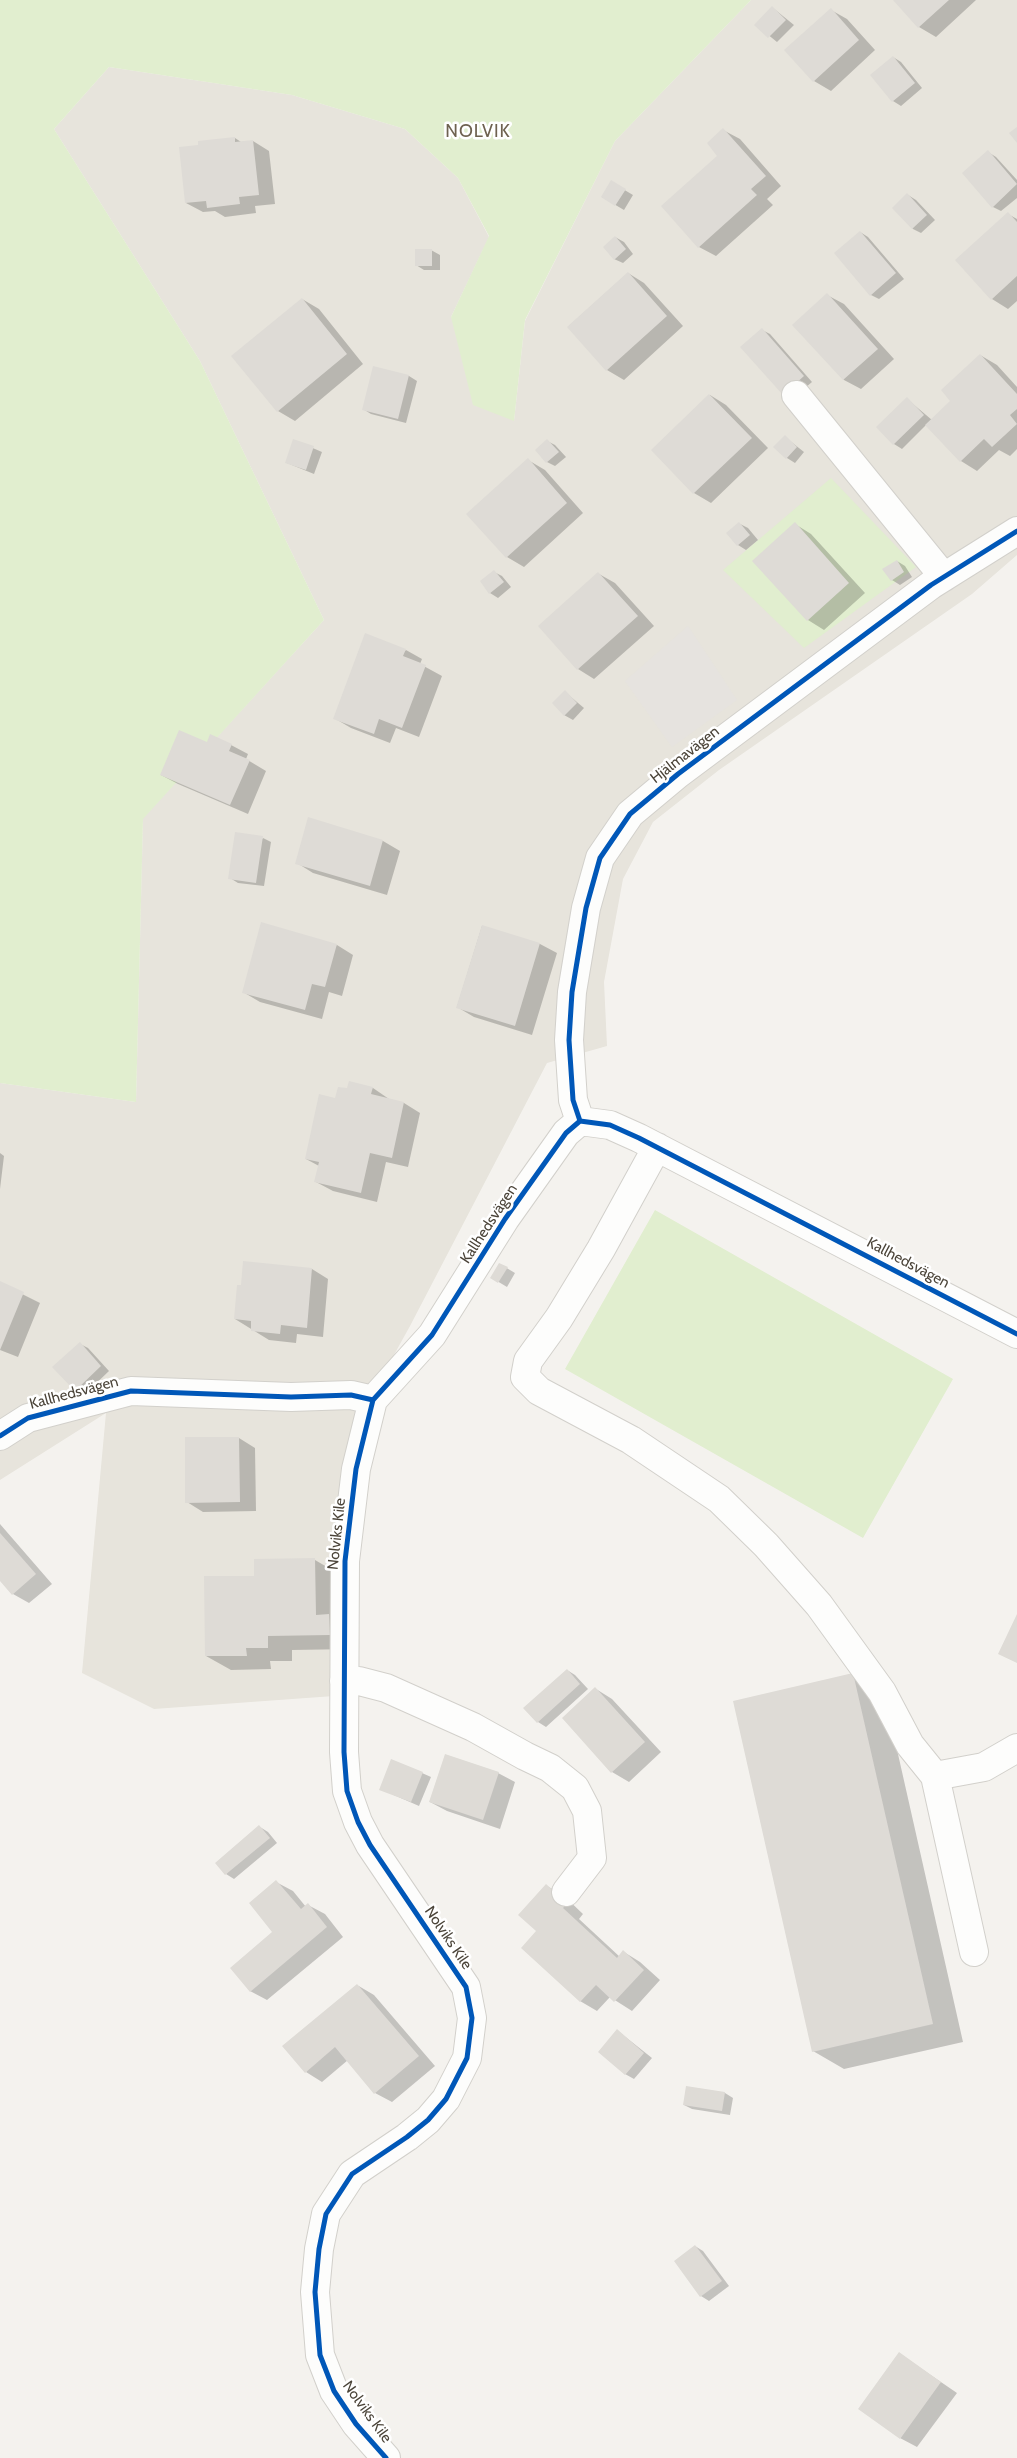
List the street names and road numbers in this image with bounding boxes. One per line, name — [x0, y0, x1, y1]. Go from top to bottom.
street label: Hjälmavägen — [647, 723, 723, 787]
street label: Kallhedsvägen — [457, 1181, 521, 1267]
street label: Kallhedsvägen — [864, 1234, 952, 1292]
street label: Kallhedsvägen — [28, 1373, 120, 1413]
street label: Nolviks Kile — [324, 1497, 350, 1571]
street label: Nolviks Kile — [420, 1903, 476, 1973]
street label: Nolviks Kile — [339, 2378, 395, 2446]

